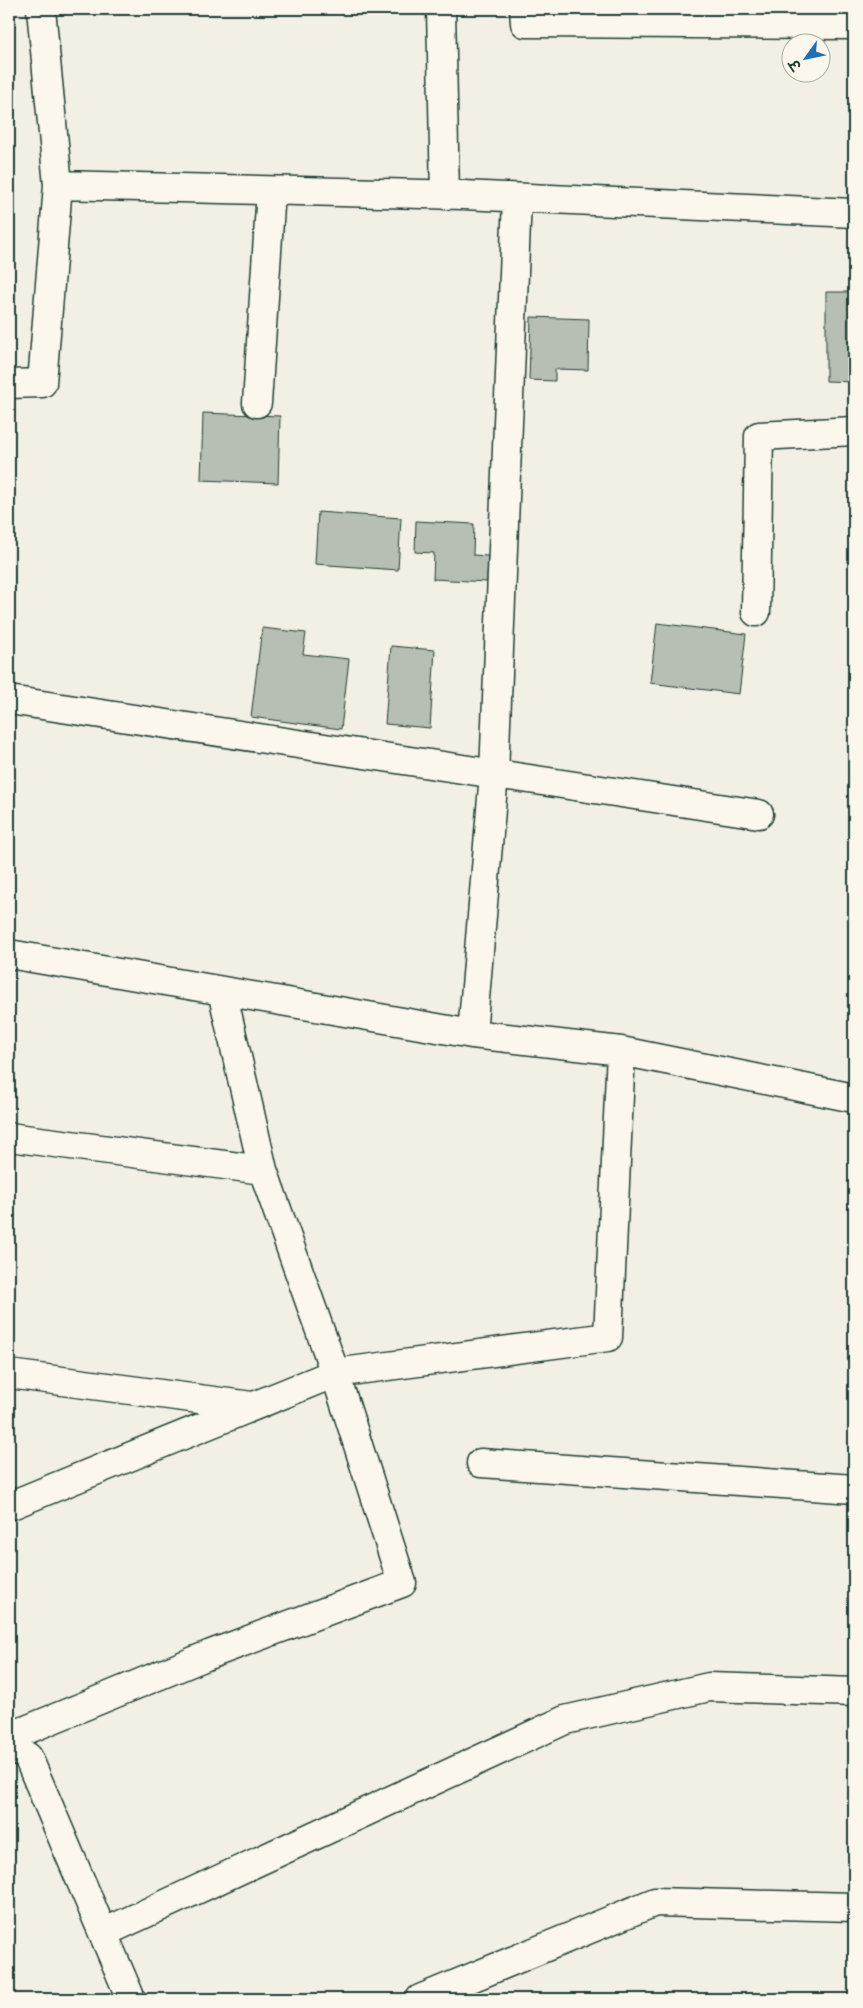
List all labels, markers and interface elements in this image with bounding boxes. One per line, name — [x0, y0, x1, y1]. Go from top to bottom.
north arrow — [780, 32, 830, 82]
text: उ — [784, 54, 808, 76]

